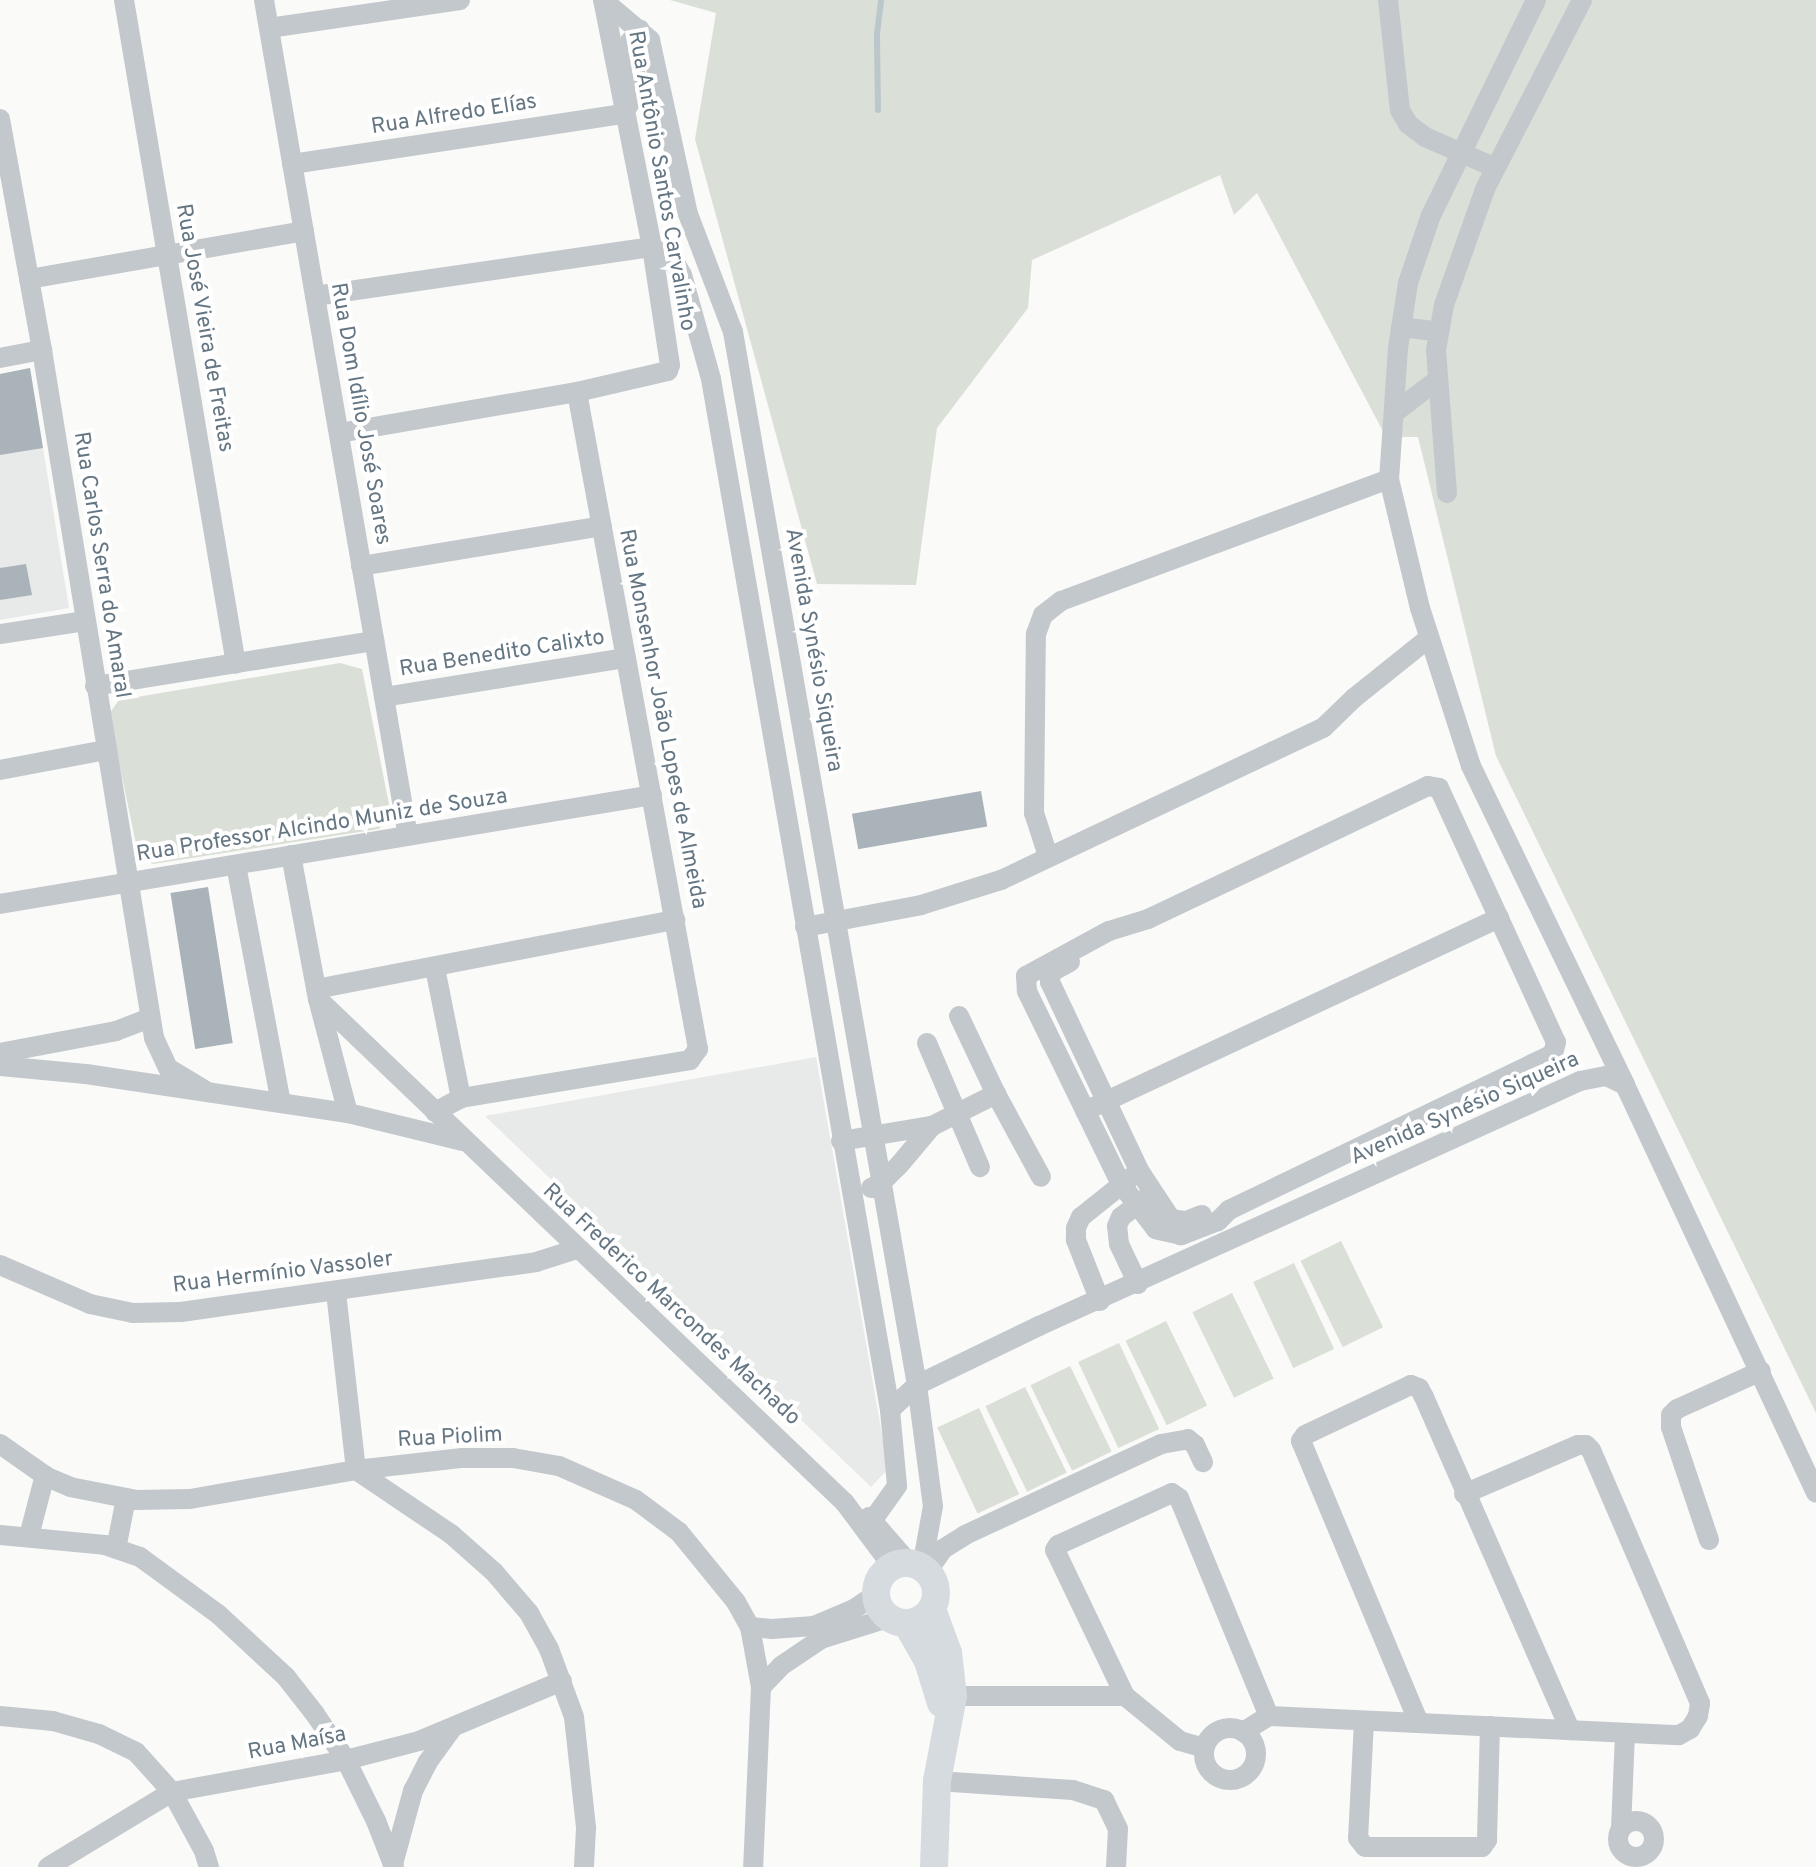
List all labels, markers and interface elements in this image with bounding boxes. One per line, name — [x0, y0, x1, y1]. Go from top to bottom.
street label: Rua Antônio Santos Carvalinho — [621, 28, 701, 334]
street label: Rua Alfredo Elías — [369, 89, 539, 141]
street label: Rua José Vieira de Freitas — [169, 201, 239, 455]
street label: Rua Dom Idílio José Soares — [324, 281, 396, 547]
street label: Rua Carlos Serra do Amaral — [67, 429, 135, 701]
street label: Avenida Synésio Siqueira — [779, 526, 847, 774]
street label: Rua Monsenhor João Lopes de Almeida — [612, 527, 712, 911]
street label: Rua Benedito Calixto — [398, 625, 606, 683]
street label: Rua Professor Alcindo Muniz de Souza — [134, 784, 510, 868]
street label: Avenida Synésio Siqueira — [1347, 1047, 1583, 1171]
street label: Rua Frederico Marcondes Machado — [537, 1178, 805, 1432]
street label: Rua Hermínio Vassoler — [171, 1246, 395, 1300]
street label: Rua Piolim — [397, 1422, 503, 1454]
street label: Rua Maísa — [246, 1722, 348, 1766]

